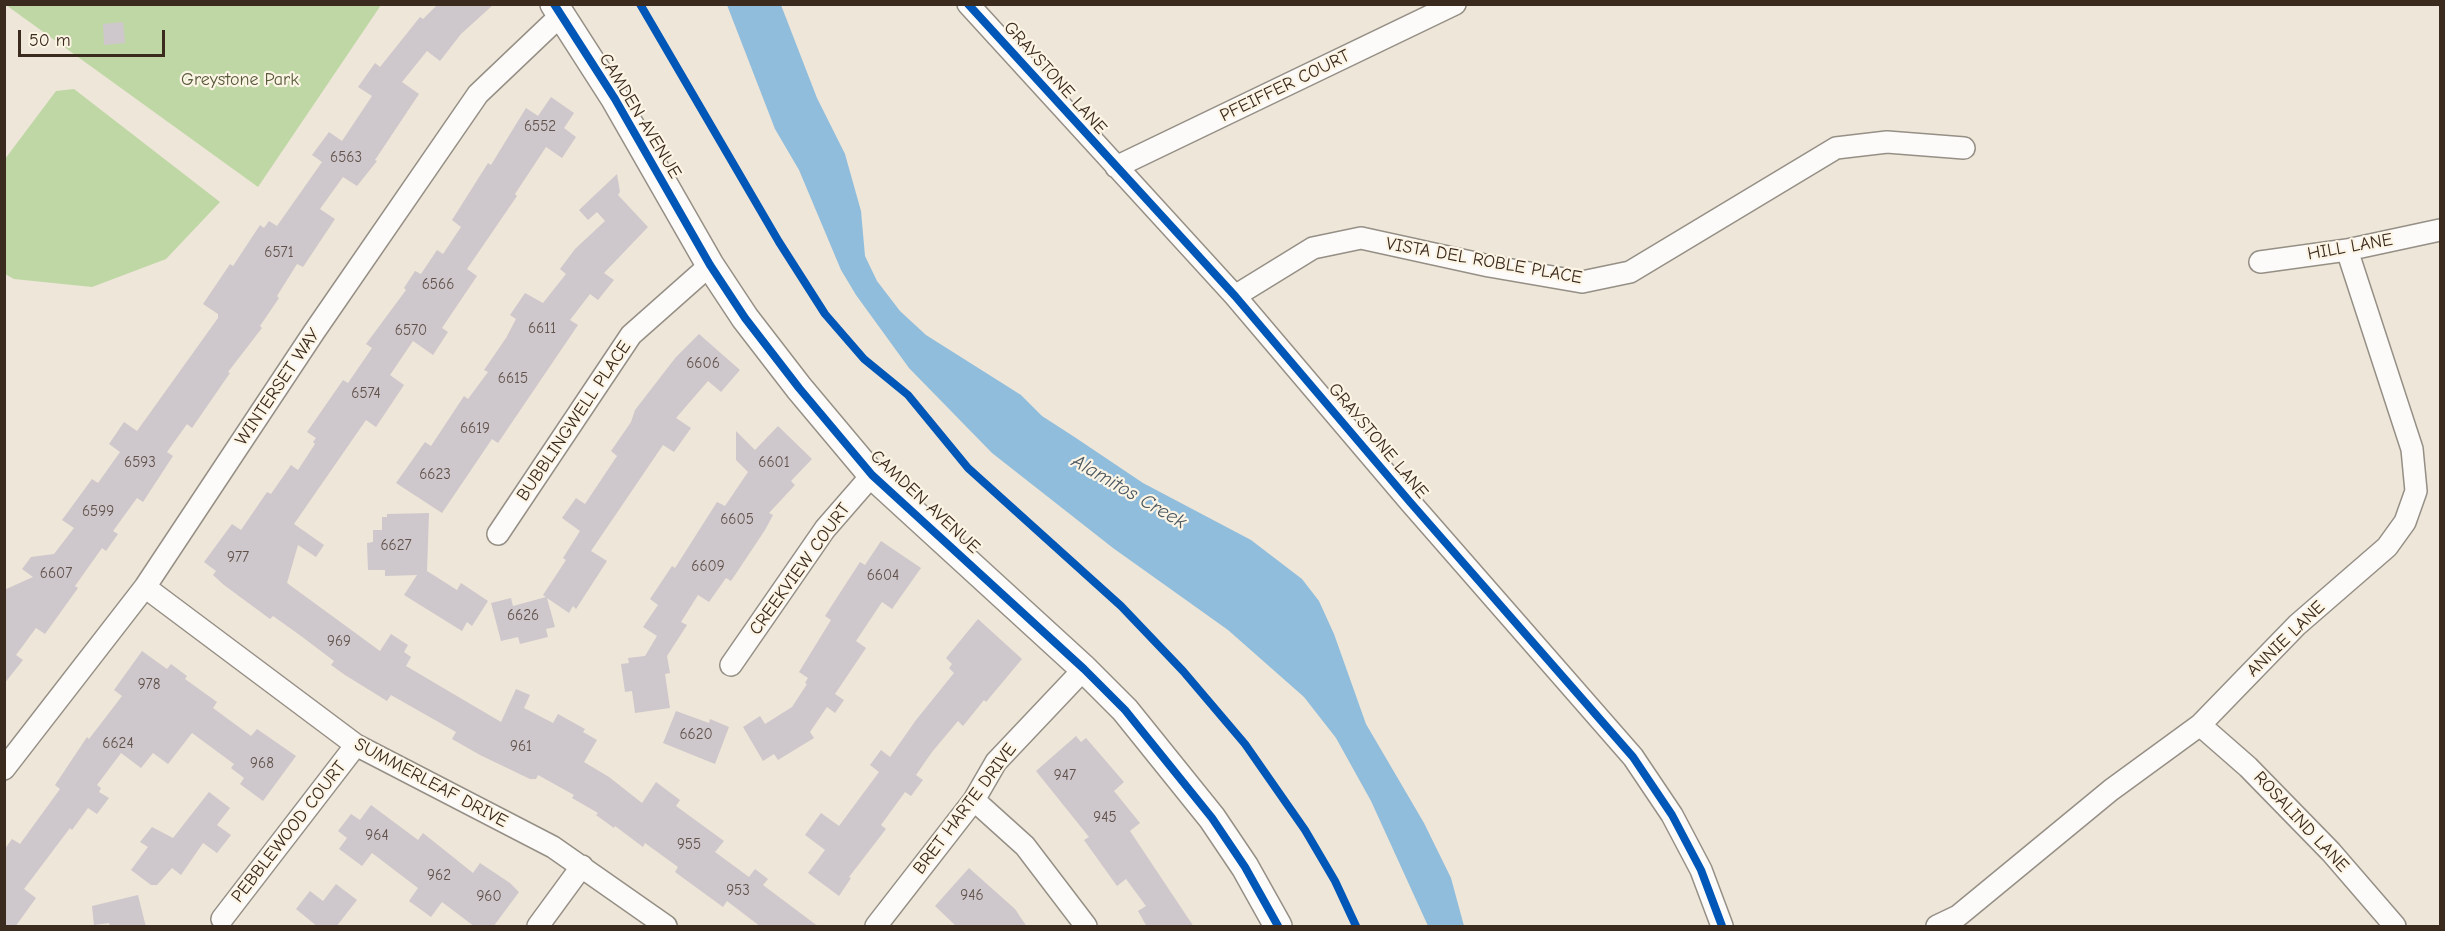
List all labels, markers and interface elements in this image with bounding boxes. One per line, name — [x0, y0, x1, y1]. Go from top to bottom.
street label: GRAYSTONE LANE — [999, 17, 1111, 139]
scale bar — [21, 18, 168, 56]
text: 50 m — [29, 30, 71, 51]
street label: PFEIFFER COURT — [1216, 45, 1354, 127]
street label: CAMDEN AVENUE — [594, 50, 686, 182]
park label: Greystone Park — [181, 69, 299, 91]
house number: 6552 — [524, 118, 556, 136]
house number: 6563 — [330, 149, 362, 167]
street label: HILL LANE — [2306, 229, 2394, 265]
street label: VISTA DEL ROBLE PLACE — [1384, 233, 1584, 289]
house number: 6571 — [264, 244, 294, 262]
house number: 6566 — [422, 276, 454, 294]
house number: 6611 — [528, 320, 556, 338]
house number: 6570 — [395, 322, 427, 340]
street label: WINTERSET WAY — [231, 324, 325, 450]
street label: BUBBLINGWELL PLACE — [512, 337, 636, 505]
house number: 6606 — [686, 355, 720, 373]
house number: 6615 — [498, 370, 528, 388]
street label: GRAYSTONE LANE — [1323, 379, 1433, 503]
house number: 6574 — [351, 385, 381, 403]
house number: 6619 — [460, 420, 490, 438]
street label: CAMDEN AVENUE — [866, 446, 984, 558]
water label: Alamitos Creek — [1067, 450, 1191, 534]
house number: 6593 — [124, 454, 156, 472]
house number: 6601 — [758, 454, 790, 472]
house number: 6623 — [419, 466, 451, 484]
street label: CREEKVIEW COURT — [745, 499, 855, 639]
house number: 6599 — [82, 503, 114, 521]
house number: 6605 — [720, 511, 754, 529]
house number: 6627 — [380, 537, 412, 555]
house number: 977 — [227, 549, 249, 567]
house number: 6609 — [691, 558, 725, 576]
house number: 6607 — [40, 565, 72, 583]
house number: 6604 — [867, 567, 899, 585]
street label: ANNIE LANE — [2242, 596, 2330, 682]
house number: 6626 — [507, 607, 539, 625]
house number: 969 — [327, 633, 351, 651]
house number: 978 — [138, 676, 160, 694]
house number: 6620 — [679, 726, 713, 744]
street label: SUMMERLEAF DRIVE — [351, 733, 511, 833]
house number: 6624 — [102, 735, 134, 753]
house number: 961 — [510, 738, 532, 756]
street label: BRET HARTE DRIVE — [909, 739, 1021, 879]
house number: 968 — [250, 755, 274, 773]
street label: PEBBLEWOOD COURT — [227, 757, 351, 907]
house number: 947 — [1054, 767, 1076, 785]
street label: ROSALIND LANE — [2249, 767, 2353, 877]
house number: 945 — [1093, 809, 1117, 827]
house number: 964 — [365, 827, 389, 845]
house number: 955 — [677, 836, 701, 854]
house number: 962 — [427, 867, 451, 885]
house number: 953 — [726, 882, 750, 900]
house number: 946 — [960, 887, 984, 905]
house number: 960 — [476, 888, 502, 906]

